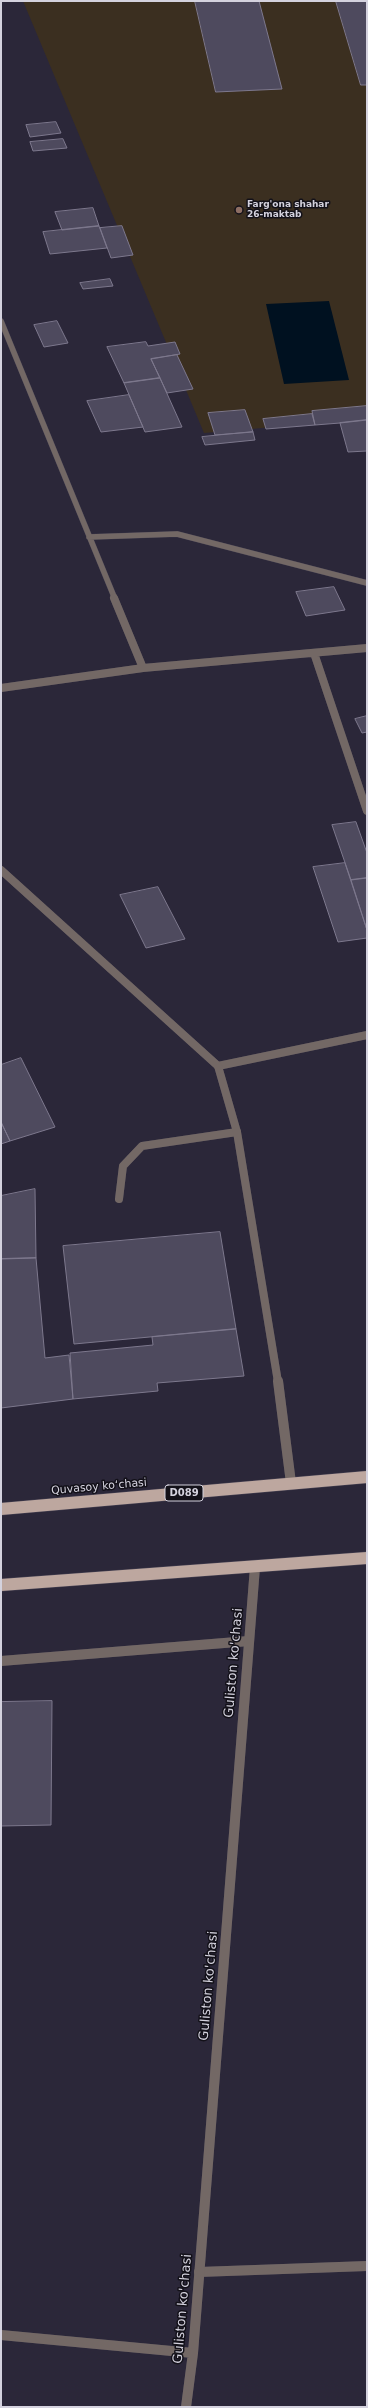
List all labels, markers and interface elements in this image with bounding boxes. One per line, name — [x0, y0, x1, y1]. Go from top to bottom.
place label: Farg'ona shahar 26-maktab — [247, 200, 329, 221]
marker: Farg'ona shahar 26-maktab — [234, 205, 244, 215]
street label: Quvasoy koʻchasi — [51, 1476, 147, 1498]
road number: D089 — [165, 1485, 203, 1501]
street label: Guliston ko'chasi — [221, 1607, 247, 1719]
street label: Guliston ko'chasi — [196, 1930, 222, 2042]
street label: Guliston ko'chasi — [170, 2253, 196, 2365]

